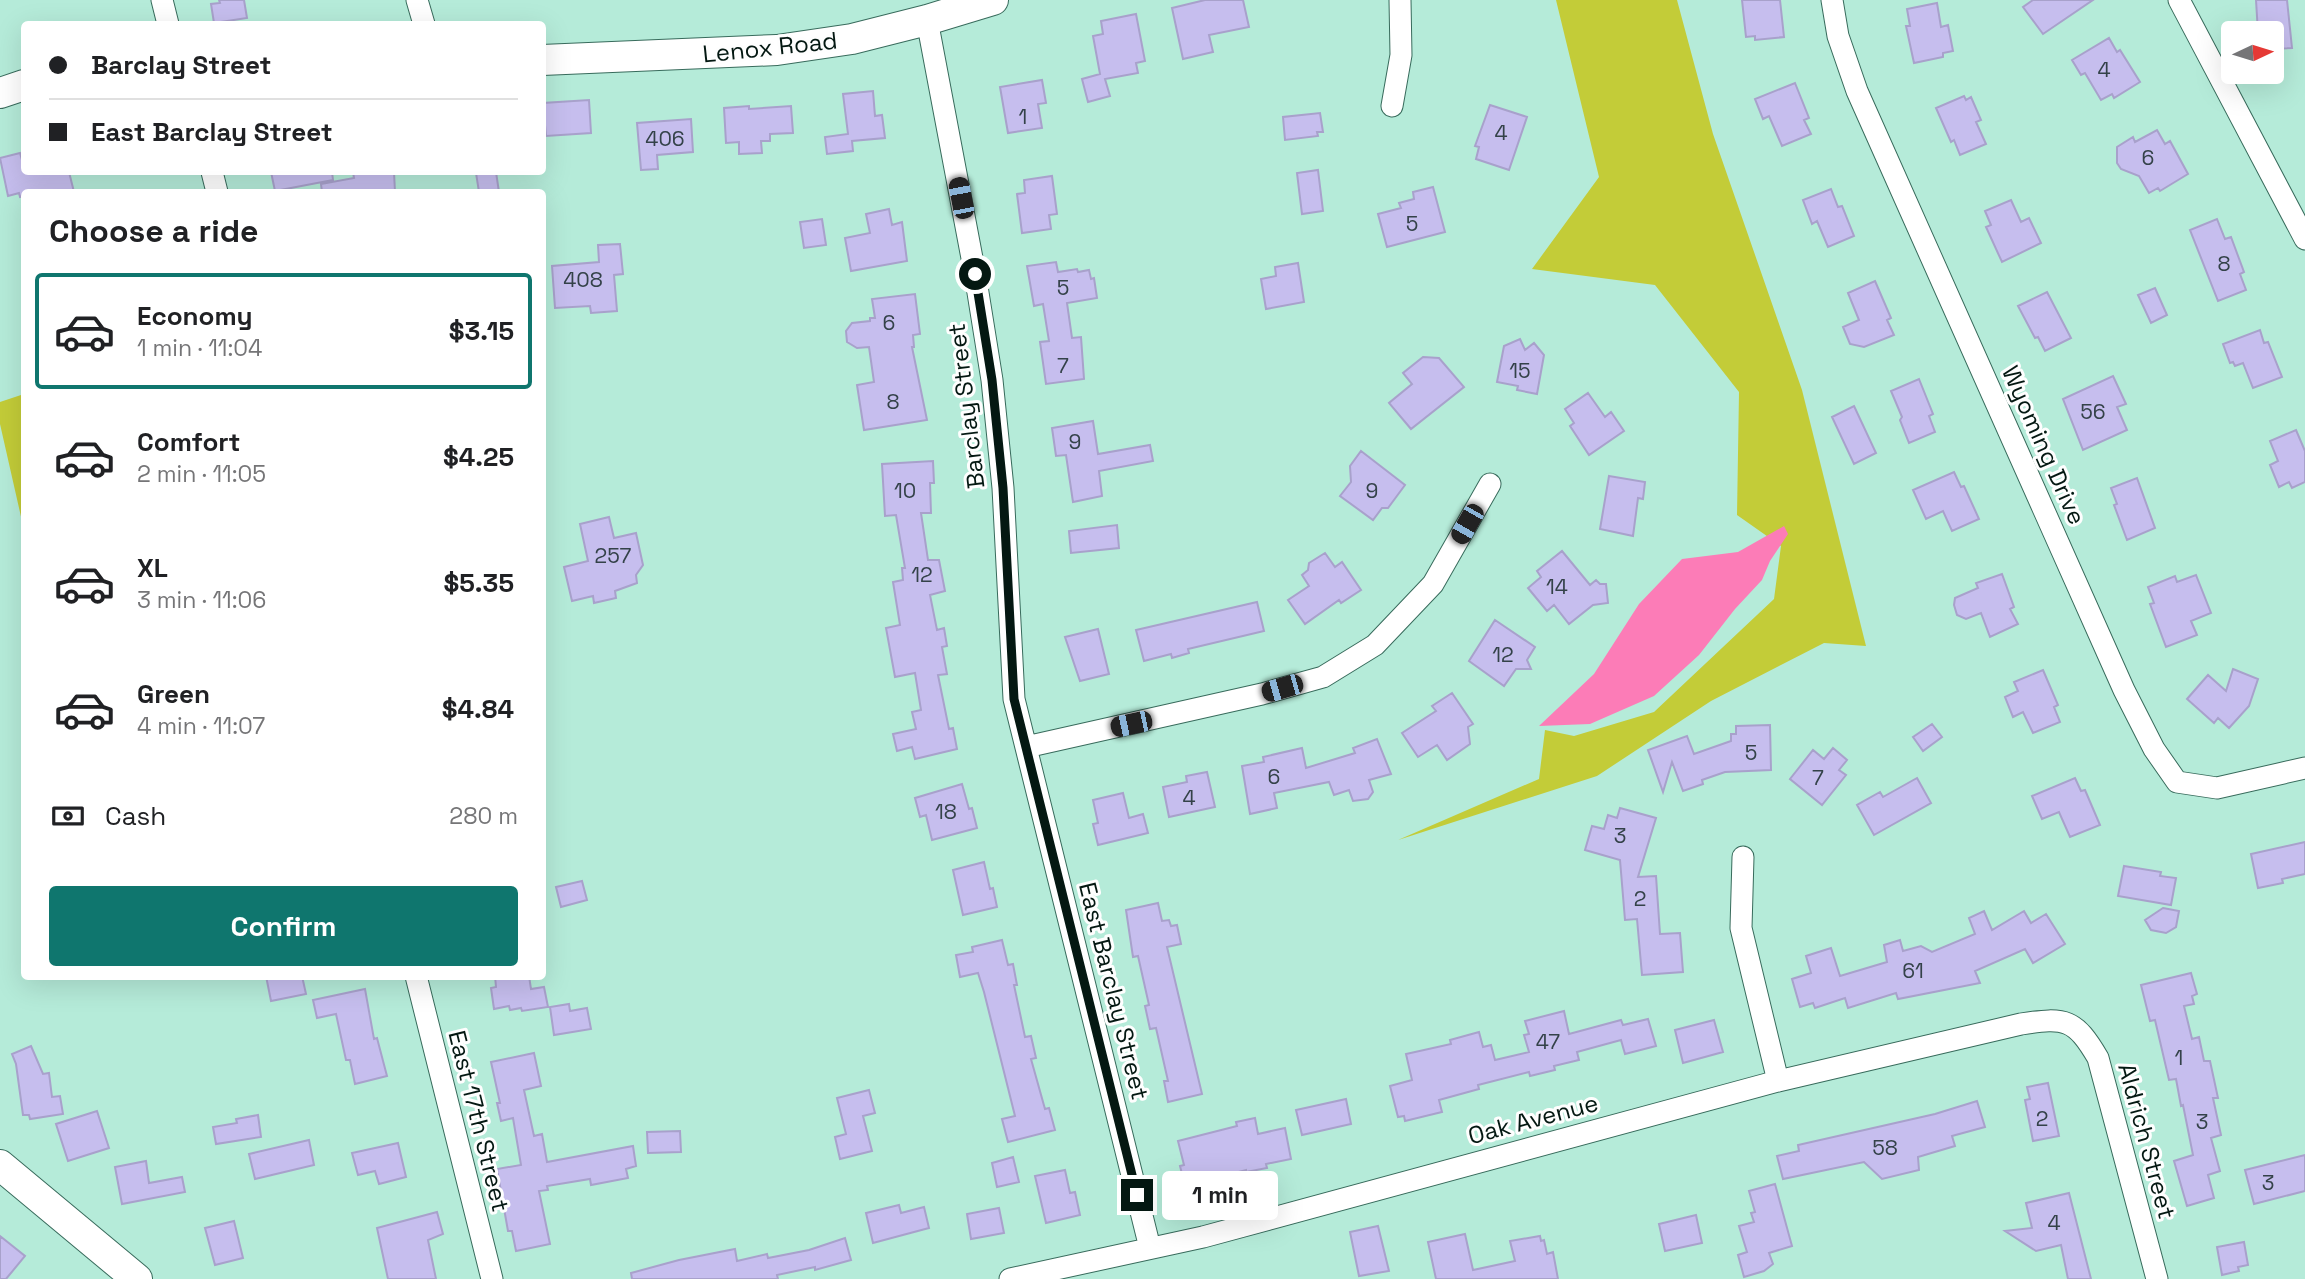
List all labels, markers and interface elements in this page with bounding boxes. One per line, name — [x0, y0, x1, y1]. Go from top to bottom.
north arrow — [2221, 21, 2284, 84]
map controls — [2221, 21, 2284, 84]
street label: Lenox Road — [701, 25, 839, 69]
text: Barclay Street — [91, 48, 271, 82]
house number: 4 — [2097, 56, 2111, 83]
house number: 1 — [1019, 103, 1027, 130]
text: East Barclay Street — [91, 115, 333, 149]
house number: 4 — [1494, 119, 1508, 146]
house number: 406 — [645, 125, 685, 152]
house number: 6 — [2142, 144, 2154, 171]
car — [947, 175, 976, 221]
house number: 5 — [1406, 210, 1418, 237]
text: Choose a ride — [49, 211, 259, 251]
house number: 8 — [2217, 250, 2231, 277]
route start — [959, 258, 991, 290]
house number: 408 — [563, 266, 603, 293]
house number: 5 — [1057, 274, 1069, 301]
text: Economy — [137, 299, 253, 333]
icon: car — [53, 300, 116, 363]
house number: 6 — [883, 309, 895, 336]
text: $3.15 — [449, 314, 514, 348]
street label: Barclay Street — [940, 322, 992, 490]
text: 1 min · 11:04 — [137, 333, 262, 363]
house number: 7 — [1057, 352, 1069, 379]
house number: 15 — [1509, 357, 1531, 384]
street label: Wyoming Drive — [1995, 361, 2093, 529]
house number: 8 — [886, 388, 900, 415]
house number: 56 — [2080, 398, 2106, 425]
text: Comfort — [137, 425, 240, 459]
icon: car — [53, 426, 116, 489]
house number: 9 — [1069, 428, 1081, 455]
text: $4.25 — [443, 440, 514, 474]
text: 2 min · 11:05 — [137, 459, 266, 489]
house number: 10 — [894, 477, 916, 504]
house number: 9 — [1366, 477, 1378, 504]
car — [1448, 501, 1487, 547]
house number: 257 — [595, 542, 632, 569]
text: XL — [137, 551, 168, 585]
icon: car — [53, 552, 116, 615]
house number: 12 — [911, 561, 933, 588]
text: $5.35 — [443, 566, 514, 600]
house number: 14 — [1546, 573, 1568, 600]
text: 3 min · 11:06 — [137, 585, 266, 615]
house number: 12 — [1492, 641, 1514, 668]
car — [1259, 672, 1306, 704]
text: Green — [137, 677, 210, 711]
icon: car — [53, 678, 116, 741]
text: $4.84 — [442, 692, 514, 726]
car — [1109, 709, 1154, 739]
text: 4 min · 11:07 — [137, 711, 265, 741]
house number: 5 — [1745, 739, 1757, 766]
house number: 6 — [1268, 763, 1280, 790]
house number: 7 — [1812, 764, 1824, 791]
house number: 4 — [1182, 784, 1196, 811]
icon: cash — [49, 797, 87, 835]
house number: 18 — [935, 798, 957, 825]
text: Cash — [105, 799, 166, 833]
text: 280 m — [449, 801, 518, 831]
house number: 3 — [1614, 822, 1626, 849]
street label: East Barclay Street — [1072, 879, 1156, 1103]
house number: 2 — [1634, 885, 1646, 912]
button: Confirm — [49, 886, 518, 966]
house number: 61 — [1902, 957, 1924, 984]
street label: East 17th Street — [442, 1027, 516, 1215]
house number: 47 — [1536, 1028, 1560, 1055]
house number: 1 — [2175, 1044, 2183, 1071]
street label: Aldrich Street — [2111, 1060, 2183, 1222]
street label: Oak Avenue — [1465, 1087, 1601, 1151]
house number: 2 — [2036, 1105, 2048, 1132]
house number: 3 — [2196, 1108, 2208, 1135]
house number: 58 — [1872, 1134, 1898, 1161]
house number: 3 — [2262, 1169, 2274, 1196]
callout: 1 min — [1162, 1170, 1277, 1220]
route end — [1121, 1179, 1153, 1211]
text: 1 min — [1192, 1180, 1248, 1210]
house number: 4 — [2047, 1209, 2061, 1236]

